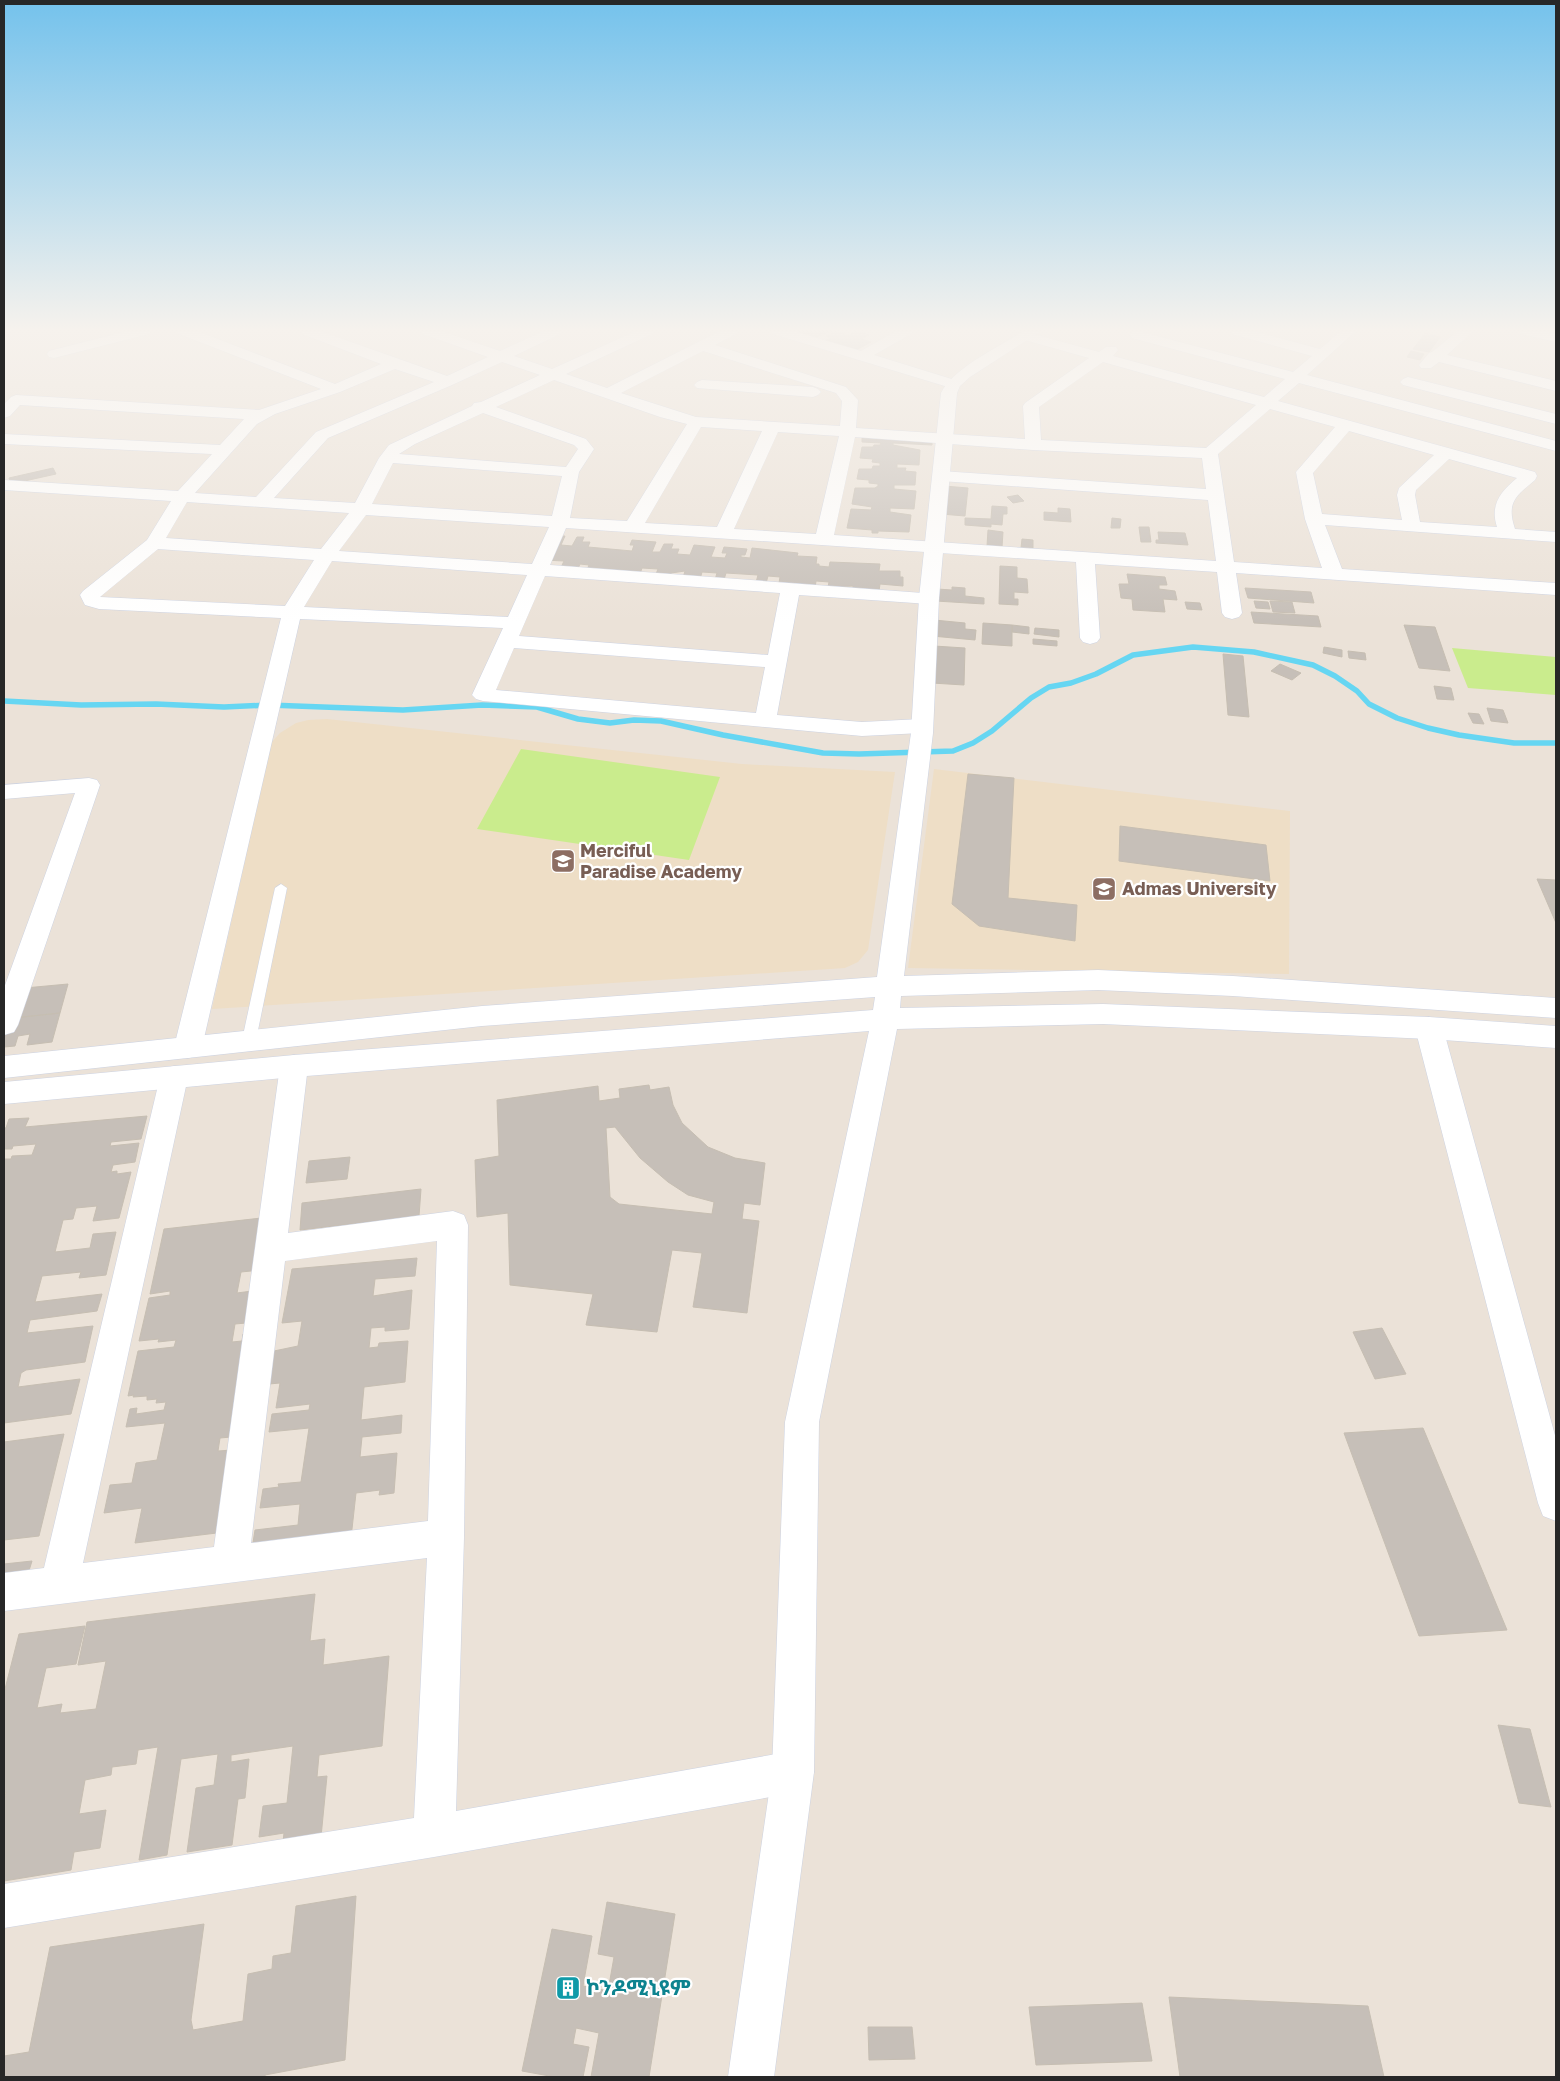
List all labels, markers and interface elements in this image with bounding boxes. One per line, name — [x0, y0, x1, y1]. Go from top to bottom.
place label: Merciful Paradise Academy — [580, 839, 742, 882]
school or university icon: Merciful Paradise Academy — [550, 848, 576, 874]
school or university icon: Admas University — [1091, 876, 1117, 902]
place label: Admas University — [1122, 877, 1277, 899]
place label: ኮንዶሚኒዩም — [586, 1974, 691, 2000]
building icon: ኮንዶሚኒዩም — [555, 1975, 581, 2001]

